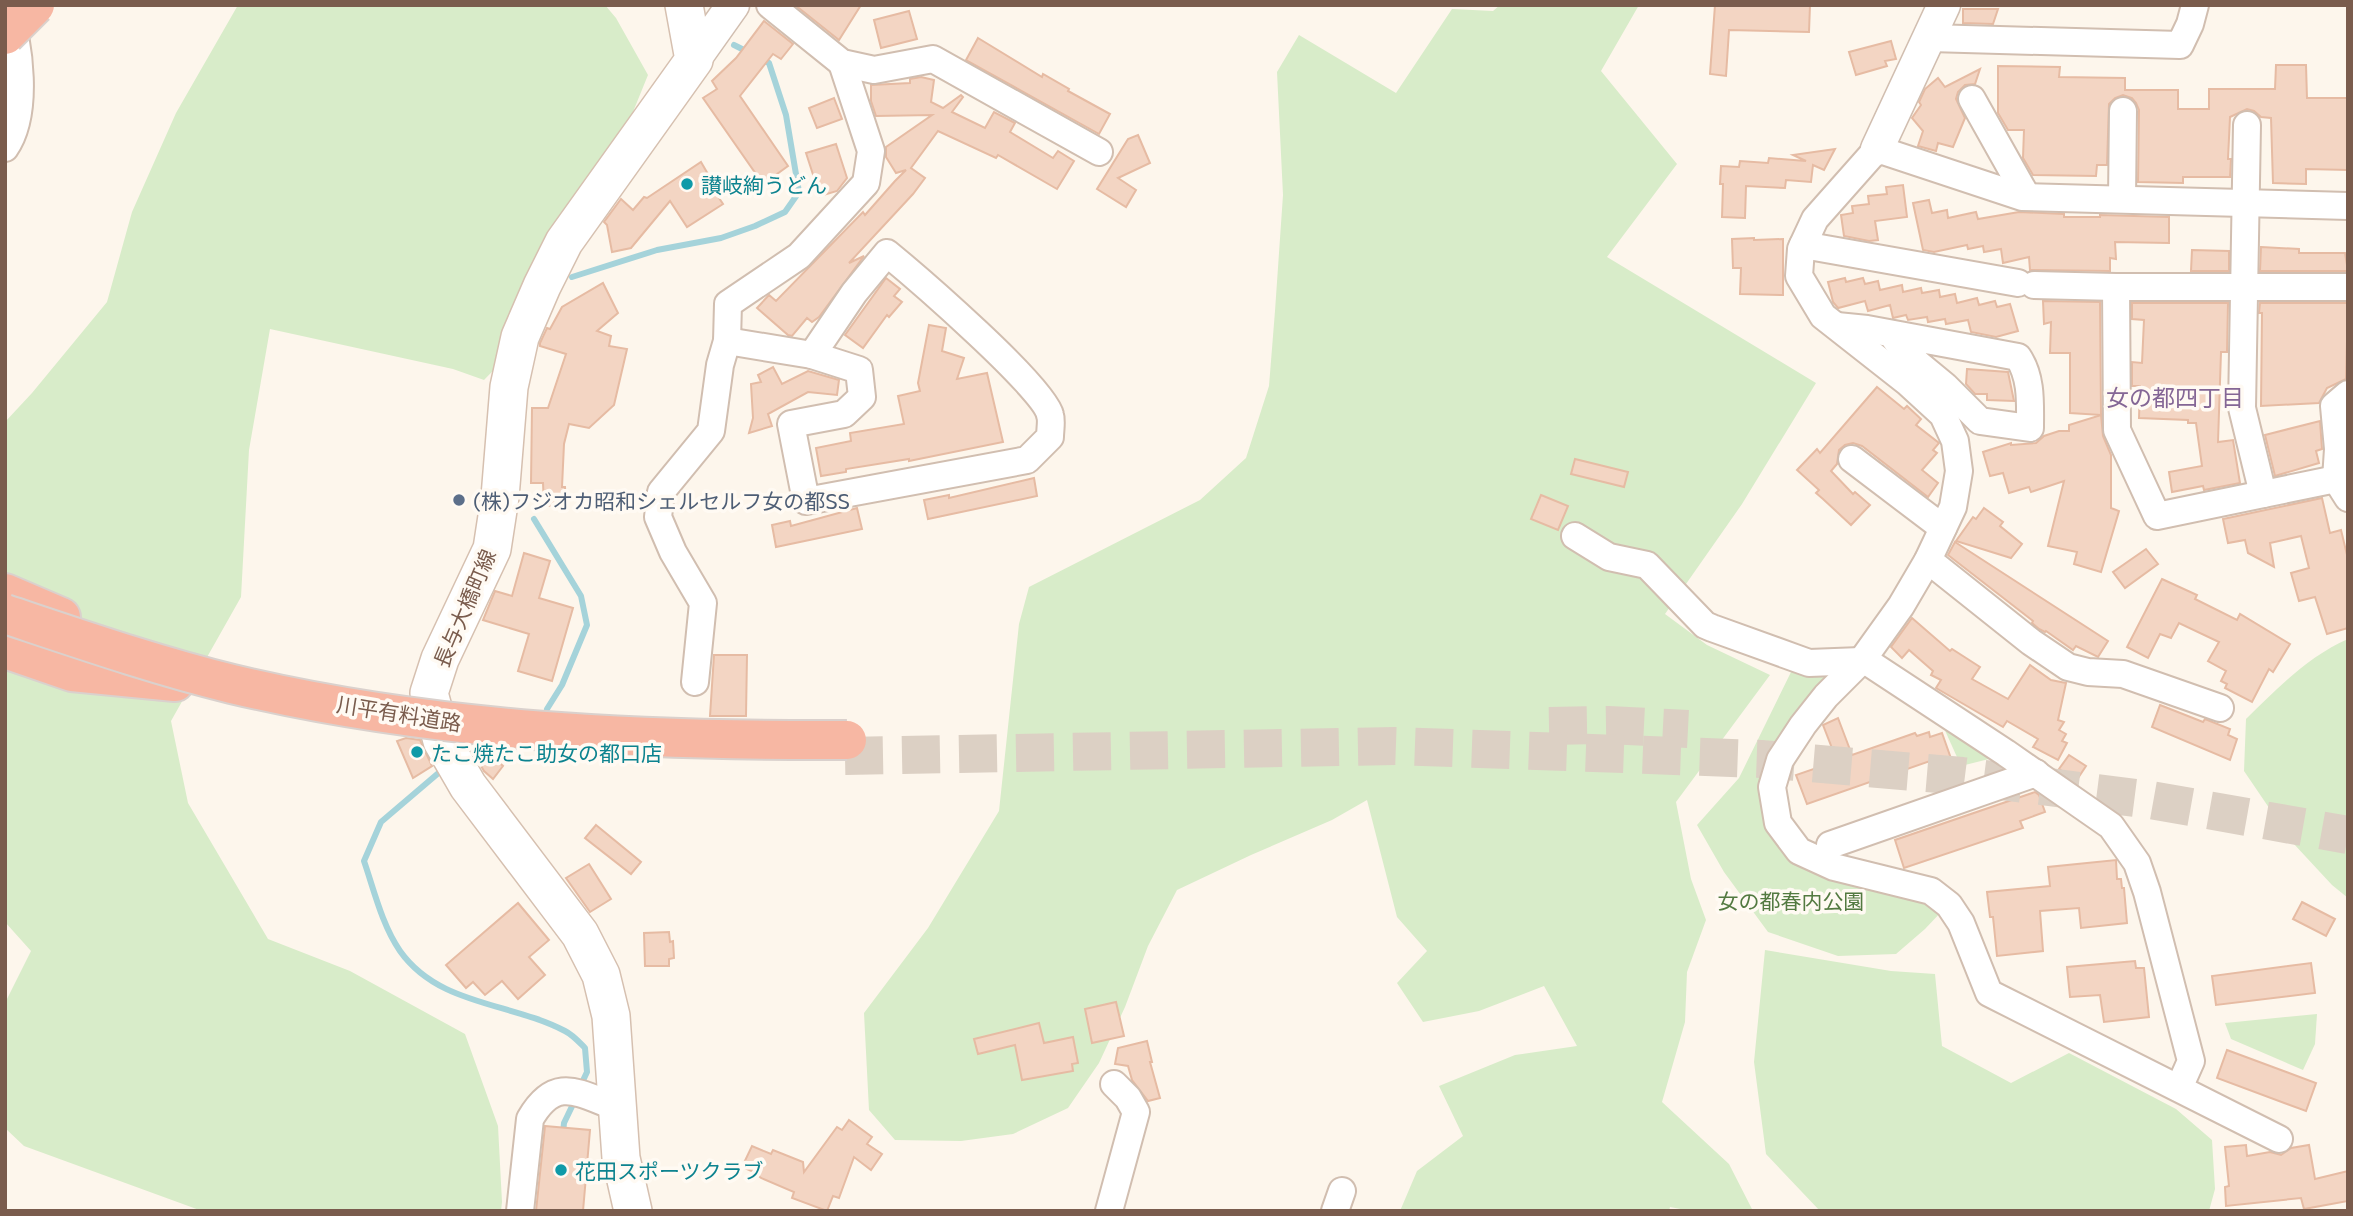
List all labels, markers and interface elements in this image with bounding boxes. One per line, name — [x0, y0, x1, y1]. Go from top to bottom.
place label: 讃岐絢うどん — [701, 172, 827, 197]
marker: 讃岐絢うどん — [679, 176, 695, 192]
district label: 女の都四丁目 — [2106, 383, 2244, 411]
place label: (株)フジオカ昭和シェルセルフ女の都SS — [473, 488, 850, 513]
marker: (株)フジオカ昭和シェルセルフ女の都SS — [451, 492, 467, 508]
street label: 長与大橋町線 — [428, 545, 500, 671]
street label: 川平有料道路 — [335, 691, 463, 735]
place label: たこ焼たこ助女の都口店 — [431, 740, 662, 765]
marker: たこ焼たこ助女の都口店 — [409, 744, 425, 760]
park label: 女の都春内公園 — [1718, 888, 1865, 913]
place label: 花田スポーツクラブ — [575, 1158, 764, 1183]
marker: 花田スポーツクラブ — [553, 1162, 569, 1178]

